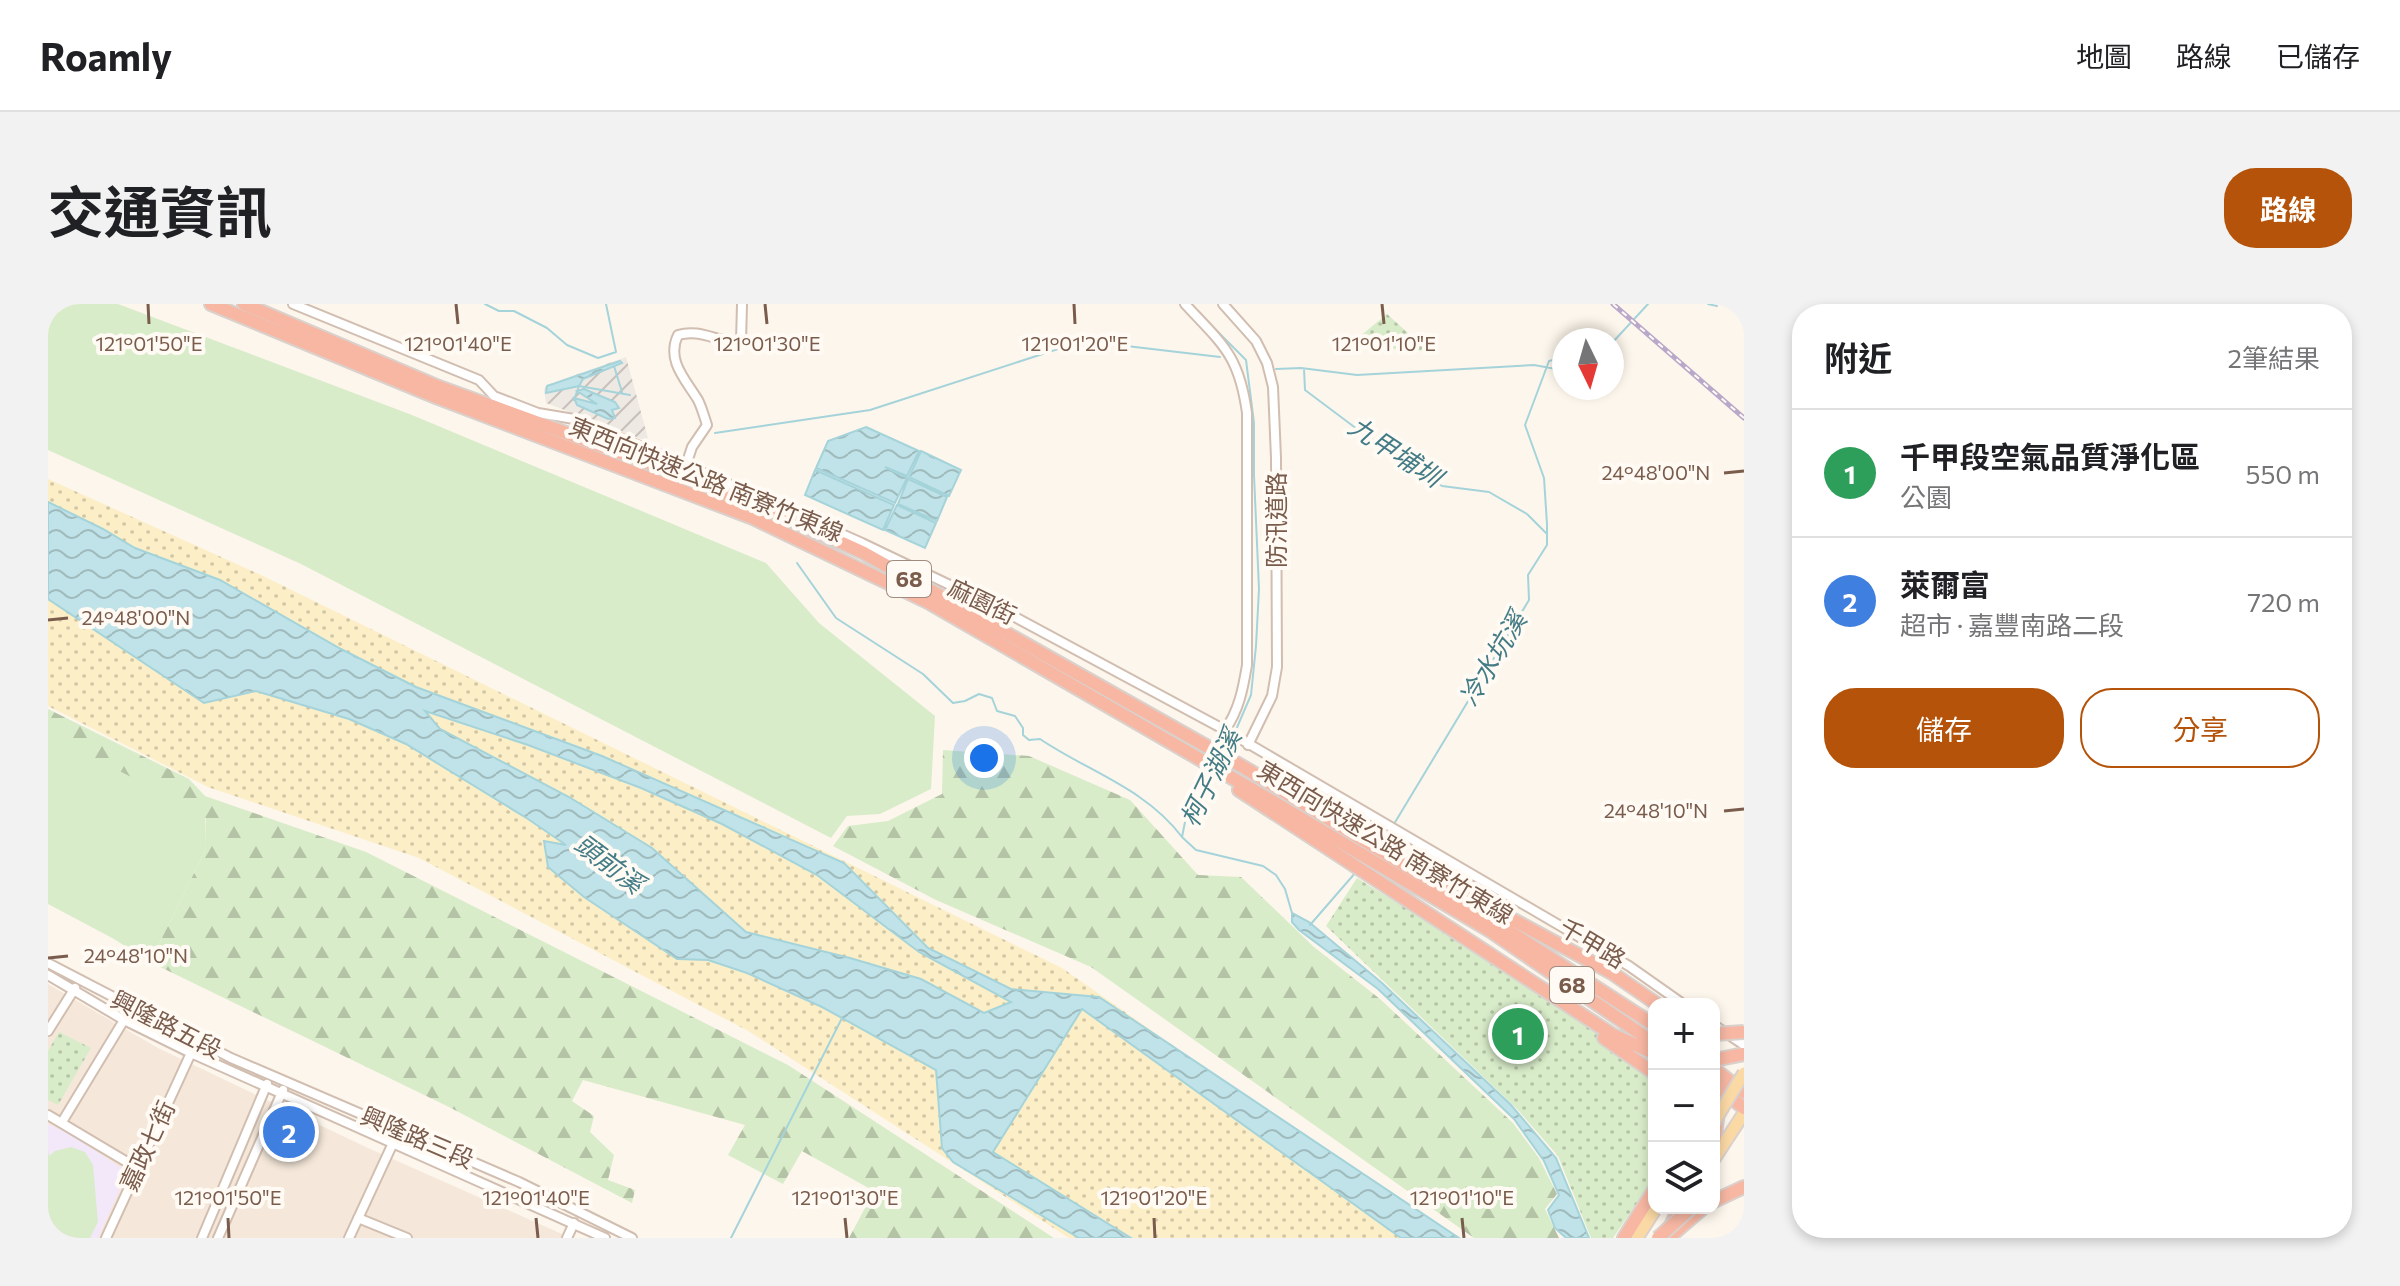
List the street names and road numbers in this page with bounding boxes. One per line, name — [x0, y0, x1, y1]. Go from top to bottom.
street label: 東西向快速公路 南寮竹東線 — [565, 410, 848, 547]
street label: 防汛道路 — [1261, 472, 1290, 568]
road number: 68 — [887, 561, 931, 597]
street label: 麻園街 — [944, 572, 1021, 629]
street label: 東西向快速公路 南寮竹東線 — [1253, 754, 1519, 929]
street label: 千甲路 — [1554, 912, 1631, 974]
road number: 68 — [1550, 967, 1594, 1003]
street label: 興隆路五段 — [107, 984, 227, 1064]
street label: 嘉政七街 — [113, 1096, 180, 1195]
street label: 興隆路三段 — [357, 1100, 478, 1173]

